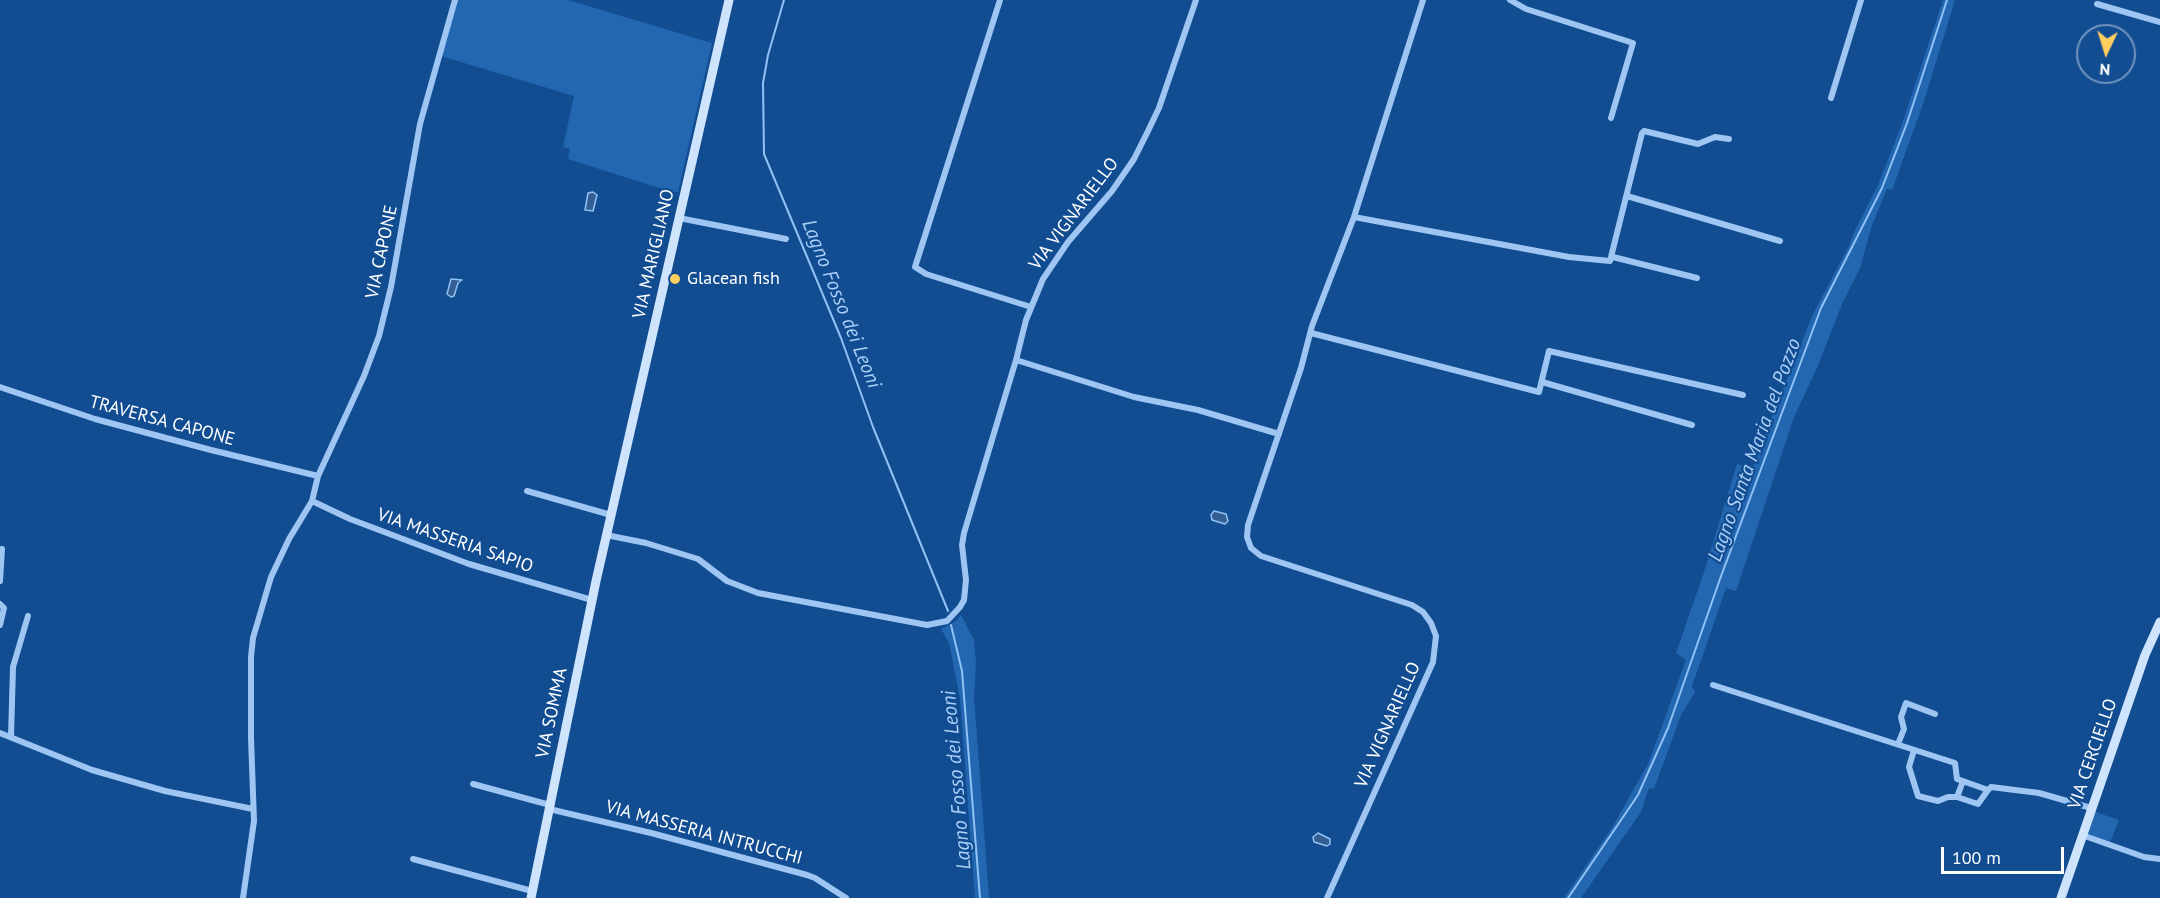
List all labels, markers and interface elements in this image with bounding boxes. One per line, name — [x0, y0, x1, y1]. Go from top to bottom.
north arrow — [2076, 24, 2136, 84]
text: N — [2099, 60, 2111, 80]
street label: VIA VIGNARIELLO — [1025, 153, 1123, 275]
street label: VIA MARIGLIANO — [629, 187, 679, 321]
street label: VIA CAPONE — [362, 203, 402, 301]
water label: Lagno Fosso dei Leoni — [796, 216, 886, 392]
place label: Glacean fish — [687, 268, 780, 290]
marker: Glacean fish — [668, 272, 682, 286]
water label: Lagno Santa Maria del Pozzo — [1703, 335, 1807, 565]
street label: TRAVERSA CAPONE — [87, 391, 237, 451]
street label: VIA MASSERIA SAPIO — [374, 504, 536, 578]
street label: VIA VIGNARIELLO — [1351, 659, 1425, 791]
street label: VIA SOMMA — [532, 666, 572, 760]
water label: Lagno Fosso dei Leoni — [937, 689, 977, 871]
street label: VIA CERCIELLO — [2064, 696, 2122, 812]
street label: VIA MASSERIA INTRUCCHI — [603, 796, 805, 870]
scale bar — [1944, 835, 2067, 873]
text: 100 m — [1952, 846, 2001, 869]

